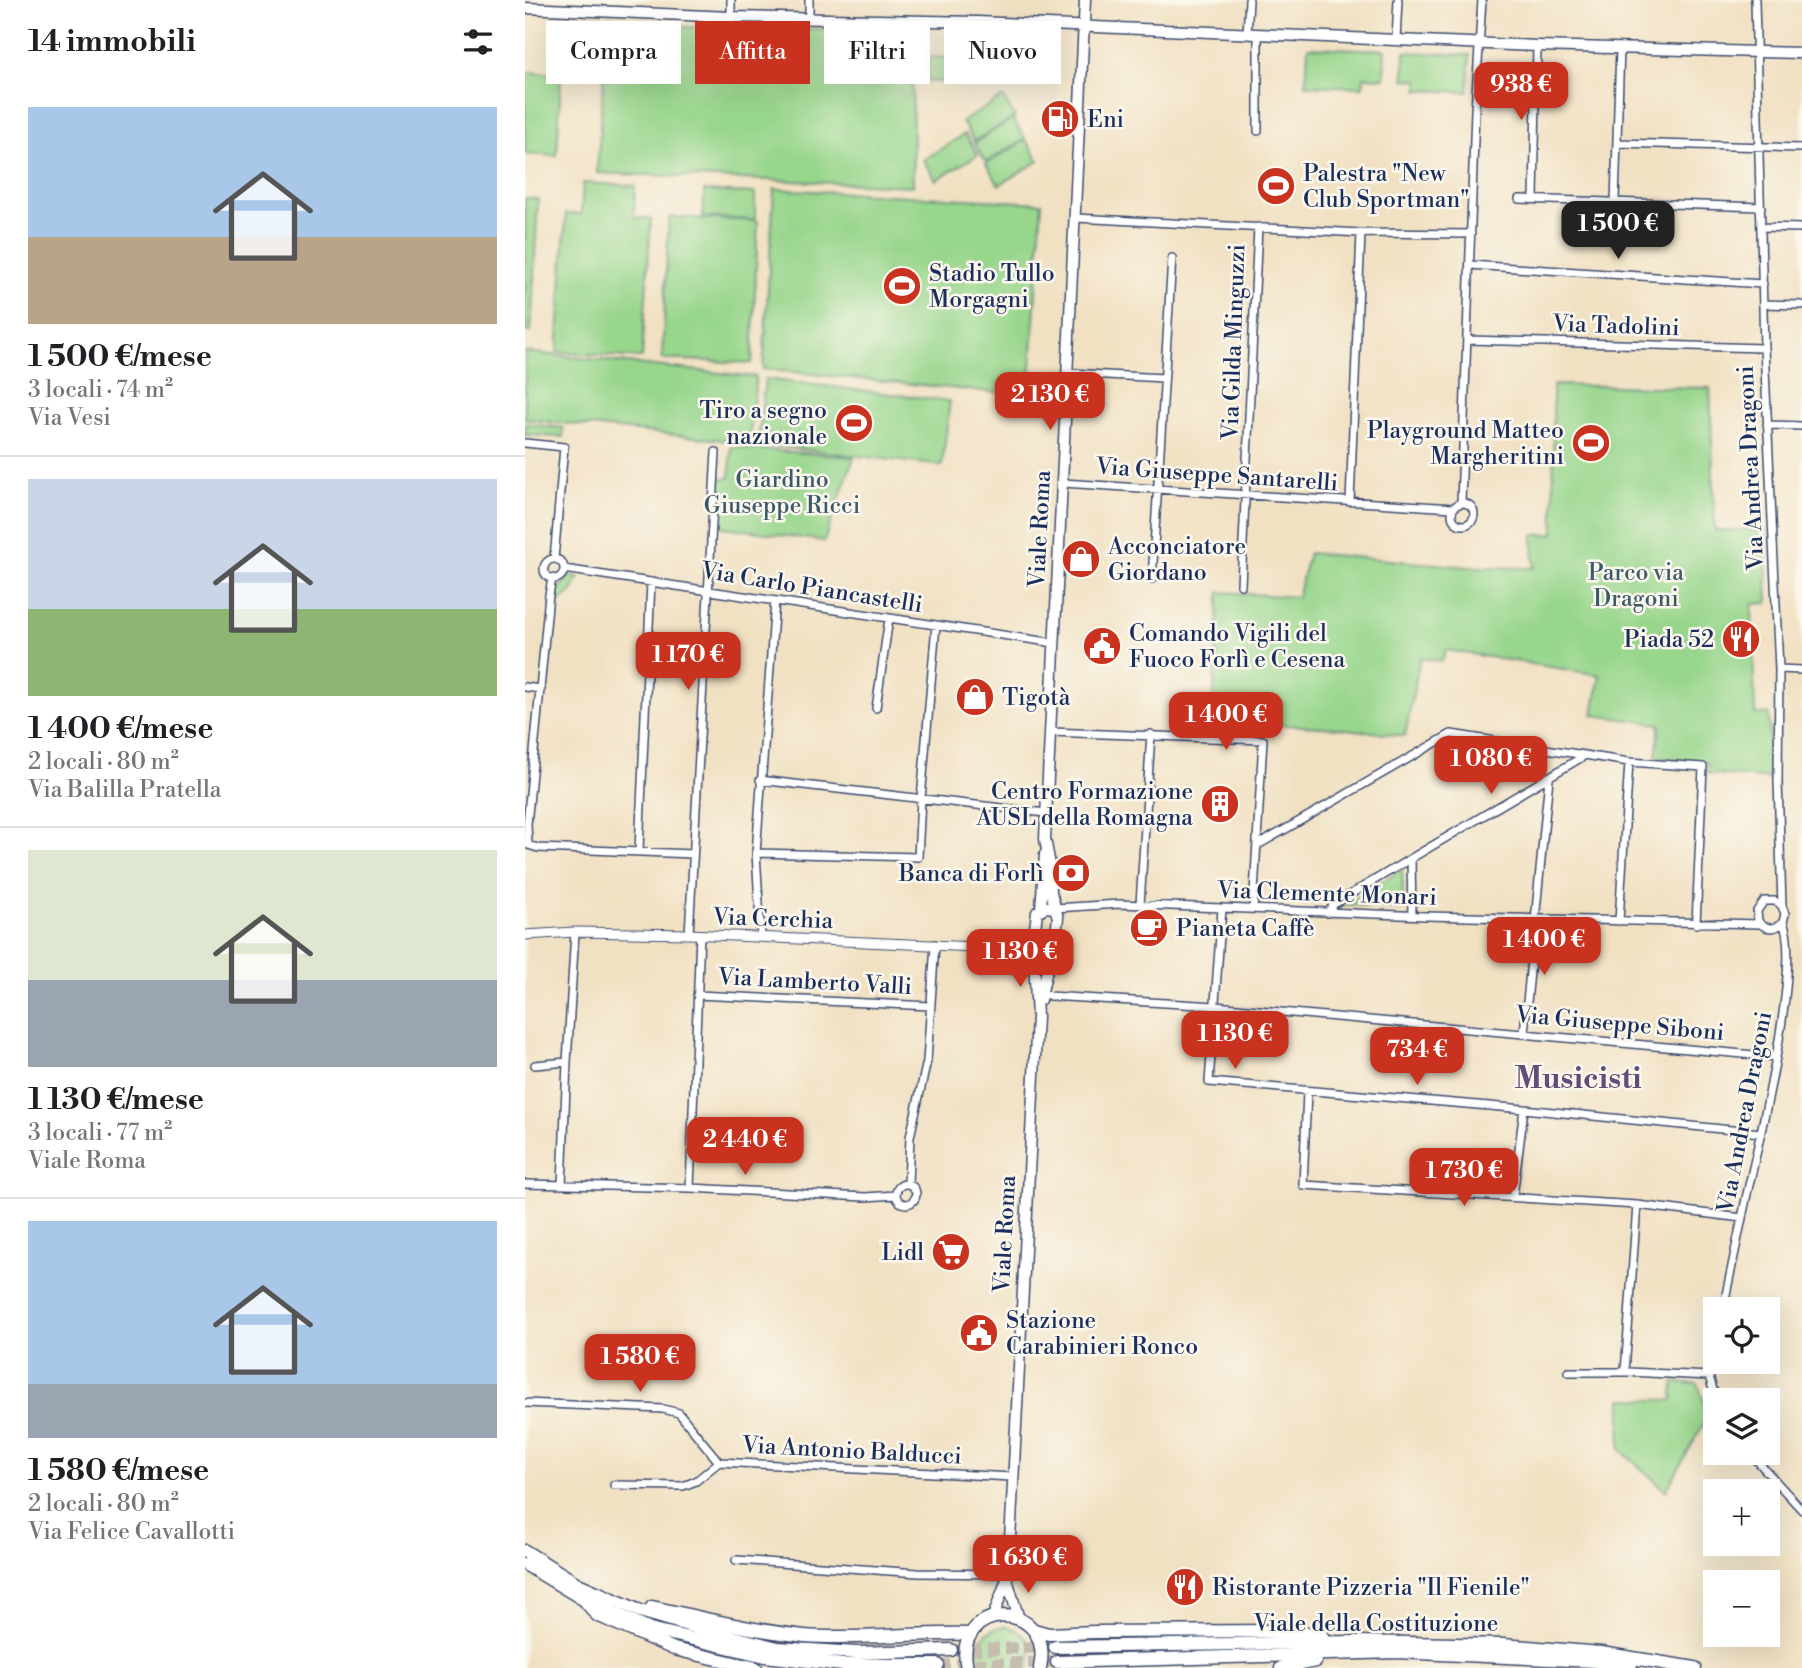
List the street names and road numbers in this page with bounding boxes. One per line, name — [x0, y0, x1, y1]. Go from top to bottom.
street label: Via Gilda Minguzzi — [1217, 243, 1251, 442]
street label: Via Tadolini — [1551, 310, 1680, 342]
street label: Via Andrea Dragoni — [1732, 365, 1770, 572]
street label: Via Giuseppe Santarelli — [1094, 452, 1339, 497]
street label: Viale Roma — [1023, 469, 1057, 590]
street label: Via Carlo Piancastelli — [698, 557, 924, 619]
street label: Via Clemente Monari — [1216, 876, 1437, 912]
street label: Via Cerchia — [711, 903, 834, 935]
street label: Via Lamberto Valli — [716, 963, 913, 1001]
street label: Via Giuseppe Siboni — [1513, 1001, 1725, 1047]
street label: Via Andrea Dragoni — [1712, 1009, 1778, 1216]
street label: Viale Roma — [988, 1174, 1022, 1295]
street label: Via Antonio Balducci — [740, 1431, 963, 1471]
street label: Viale della Costituzione — [1253, 1610, 1498, 1638]

